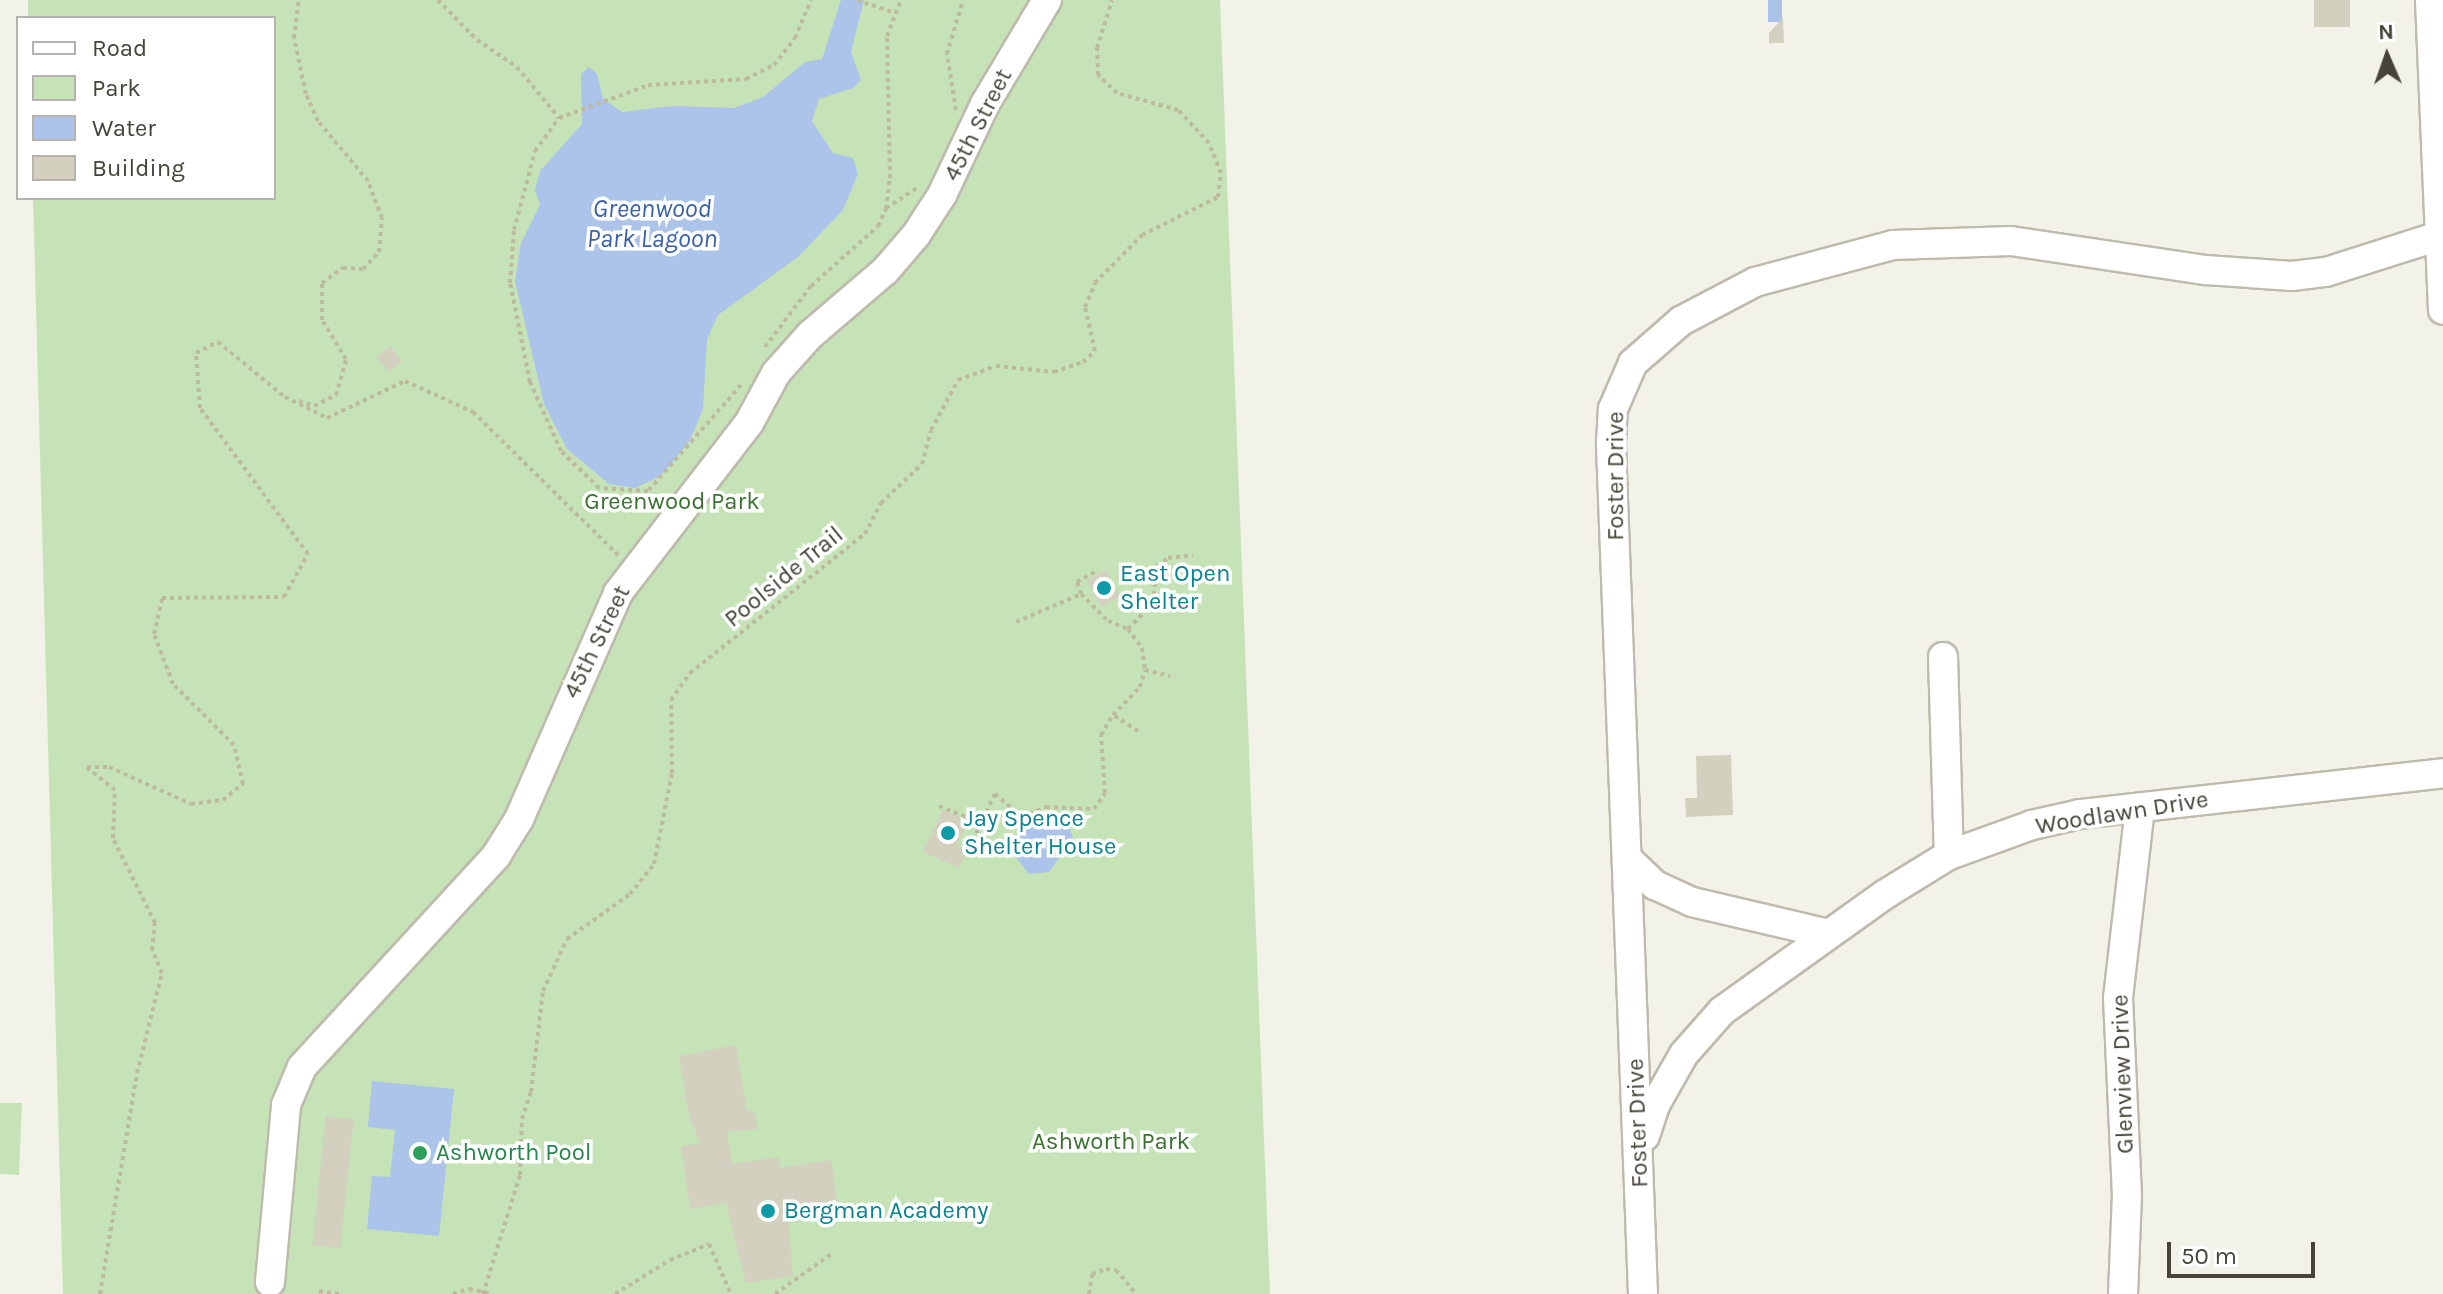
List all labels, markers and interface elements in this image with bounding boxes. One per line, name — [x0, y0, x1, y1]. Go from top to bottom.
legend — [16, 16, 276, 200]
north arrow — [2347, 16, 2427, 96]
text: N — [2378, 19, 2395, 45]
text: Road — [92, 34, 147, 62]
street label: 45th Street — [937, 64, 1019, 186]
text: Park — [92, 74, 141, 102]
text: Water — [92, 114, 156, 142]
text: Building — [92, 154, 185, 182]
water label: Greenwood Park Lagoon — [587, 193, 717, 254]
street label: Foster Drive — [1602, 411, 1630, 541]
park label: Greenwood Park — [584, 488, 760, 516]
street label: Poolside Trail — [719, 520, 849, 634]
place label: East Open Shelter — [1120, 560, 1230, 616]
marker: East Open Shelter — [1095, 579, 1113, 597]
street label: 45th Street — [557, 581, 637, 703]
street label: Woodlawn Drive — [2033, 785, 2211, 841]
place label: Jay Spence Shelter House — [964, 805, 1116, 861]
marker: Jay Spence Shelter House — [939, 824, 957, 842]
street label: Glenview Drive — [2106, 994, 2140, 1154]
street label: Foster Drive — [1621, 1058, 1655, 1188]
park label: Ashworth Park — [1032, 1128, 1190, 1156]
place label: Ashworth Pool — [436, 1139, 592, 1167]
marker: Ashworth Pool — [411, 1144, 429, 1162]
place label: Bergman Academy — [784, 1197, 988, 1225]
marker: Bergman Academy — [759, 1202, 777, 1220]
scale bar — [2171, 1226, 2319, 1276]
text: 50 m — [2181, 1242, 2237, 1270]

